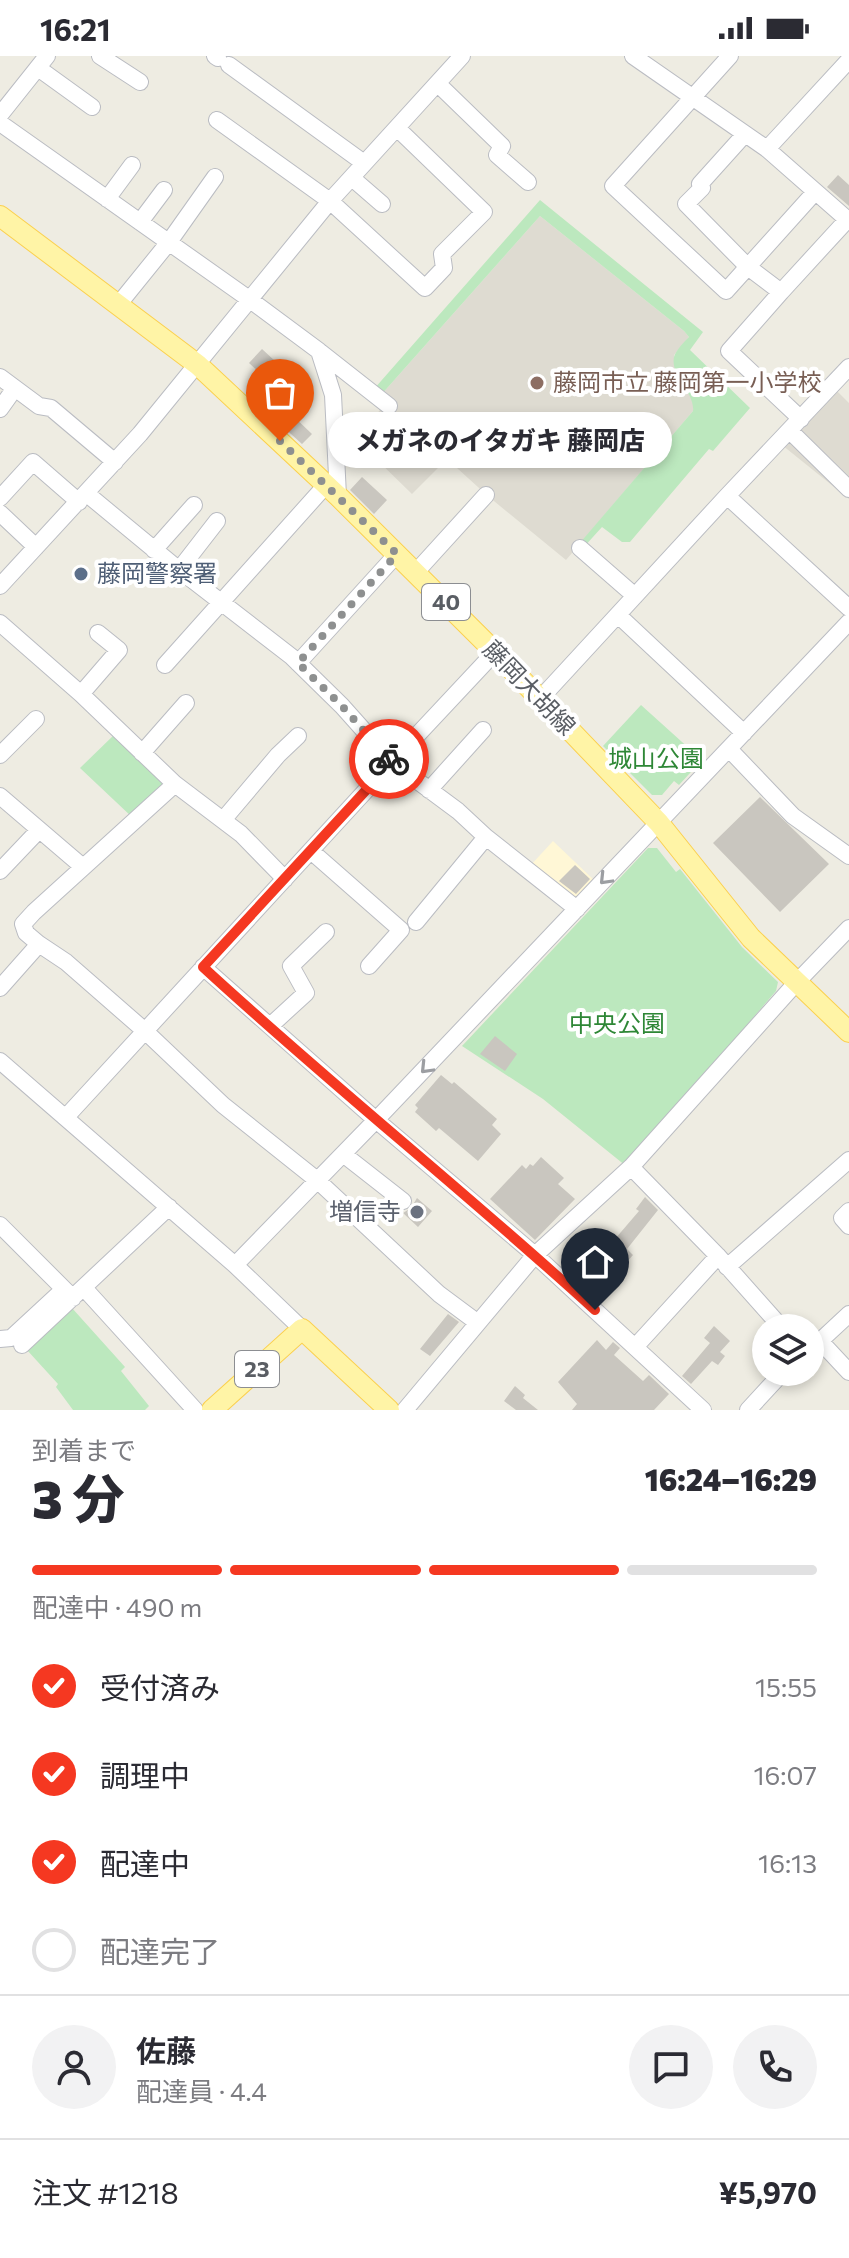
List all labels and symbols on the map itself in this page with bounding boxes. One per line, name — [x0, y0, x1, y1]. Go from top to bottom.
pin — [246, 359, 314, 441]
place label: 藤岡市立 藤岡第一小学校 — [553, 367, 822, 396]
marker: 藤岡市立 藤岡第一小学校 — [528, 374, 546, 392]
callout: メガネのイタガキ 藤岡店 — [328, 413, 672, 469]
place label: 藤岡警察署 — [97, 558, 217, 587]
marker: 藤岡警察署 — [72, 565, 90, 583]
road number: 40 — [422, 584, 470, 620]
street label: 藤岡大胡線 — [478, 634, 582, 740]
courier — [349, 719, 429, 799]
park label: 城山公園 — [608, 743, 704, 772]
one-way arrow — [600, 870, 615, 884]
park label: 中央公園 — [569, 1008, 665, 1037]
one-way arrow — [422, 1058, 436, 1073]
place label: 増信寺 — [329, 1196, 401, 1225]
marker: 増信寺 — [408, 1203, 426, 1221]
pin — [561, 1228, 629, 1310]
road number: 23 — [235, 1351, 279, 1387]

